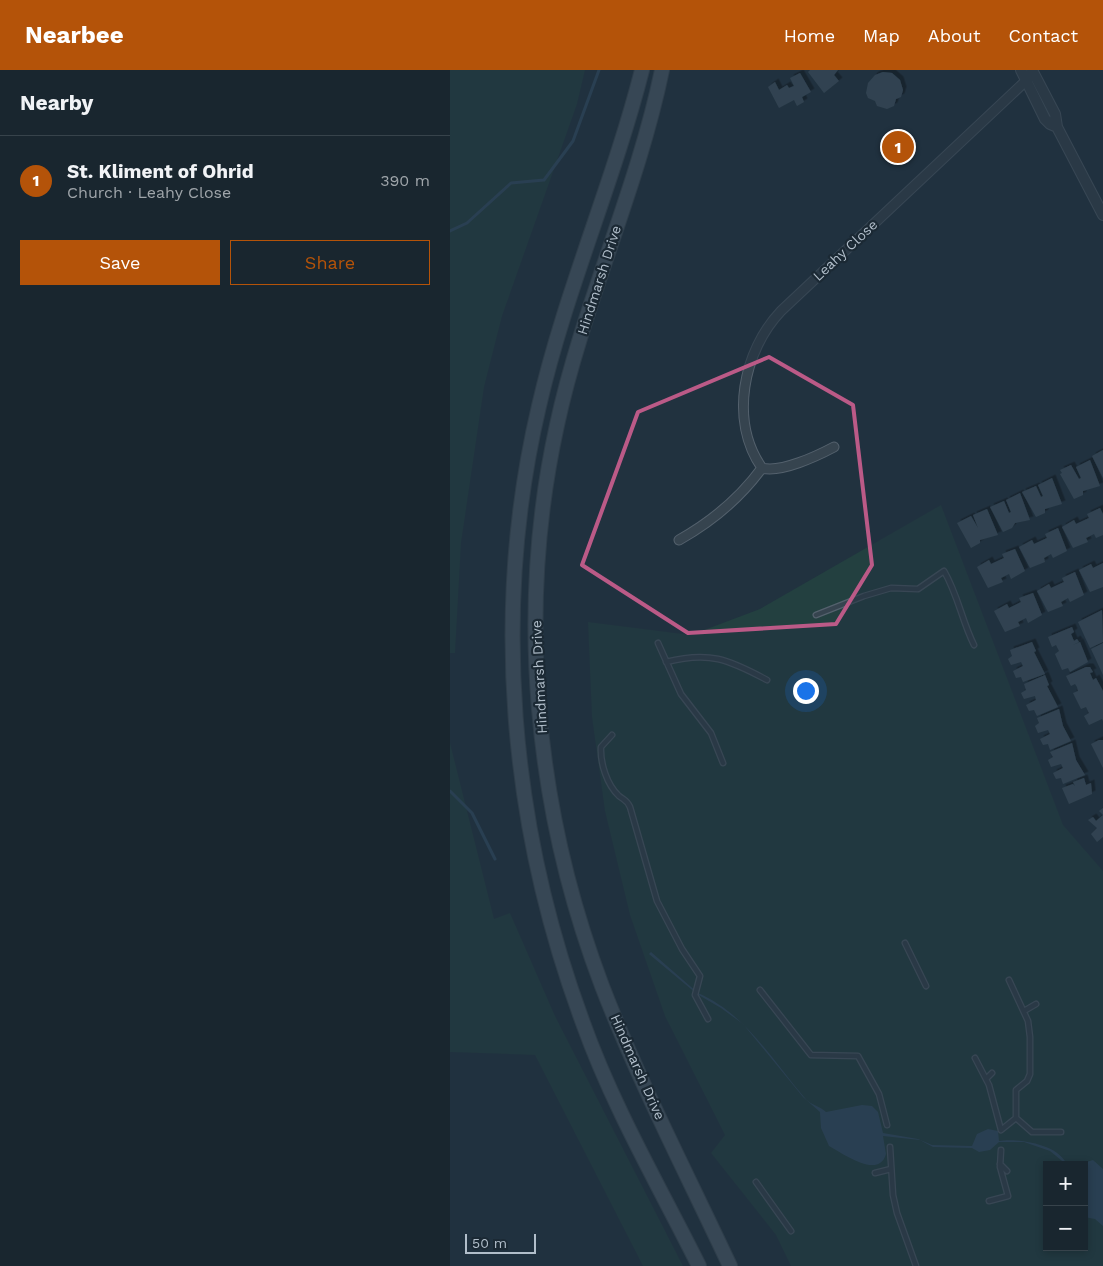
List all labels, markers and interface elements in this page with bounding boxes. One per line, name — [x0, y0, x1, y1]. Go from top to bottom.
text: Nearbee — [25, 21, 124, 49]
text: Home — [784, 25, 835, 46]
text: Map — [863, 25, 900, 46]
text: About — [928, 25, 980, 46]
text: Contact — [1008, 25, 1078, 46]
text: Nearby — [20, 90, 93, 115]
pin: 1 — [882, 128, 914, 166]
text: St. Kliment of Ohrid — [67, 160, 254, 183]
text: 1 — [33, 171, 39, 190]
text: 390 m — [380, 171, 430, 190]
text: Church · Leahy Close — [67, 183, 231, 202]
street label: Leahy Close — [810, 216, 880, 284]
street label: Hindmarsh Drive — [574, 223, 624, 337]
button: Save — [20, 240, 220, 285]
button: Share — [230, 240, 430, 285]
street label: Hindmarsh Drive — [528, 620, 550, 734]
your location — [793, 678, 819, 704]
street label: Hindmarsh Drive — [608, 1012, 668, 1122]
map controls — [1043, 1161, 1088, 1251]
button: + — [1043, 1161, 1088, 1206]
button: − — [1043, 1206, 1088, 1251]
scale bar — [465, 1231, 536, 1254]
text: 50 m — [472, 1235, 507, 1251]

